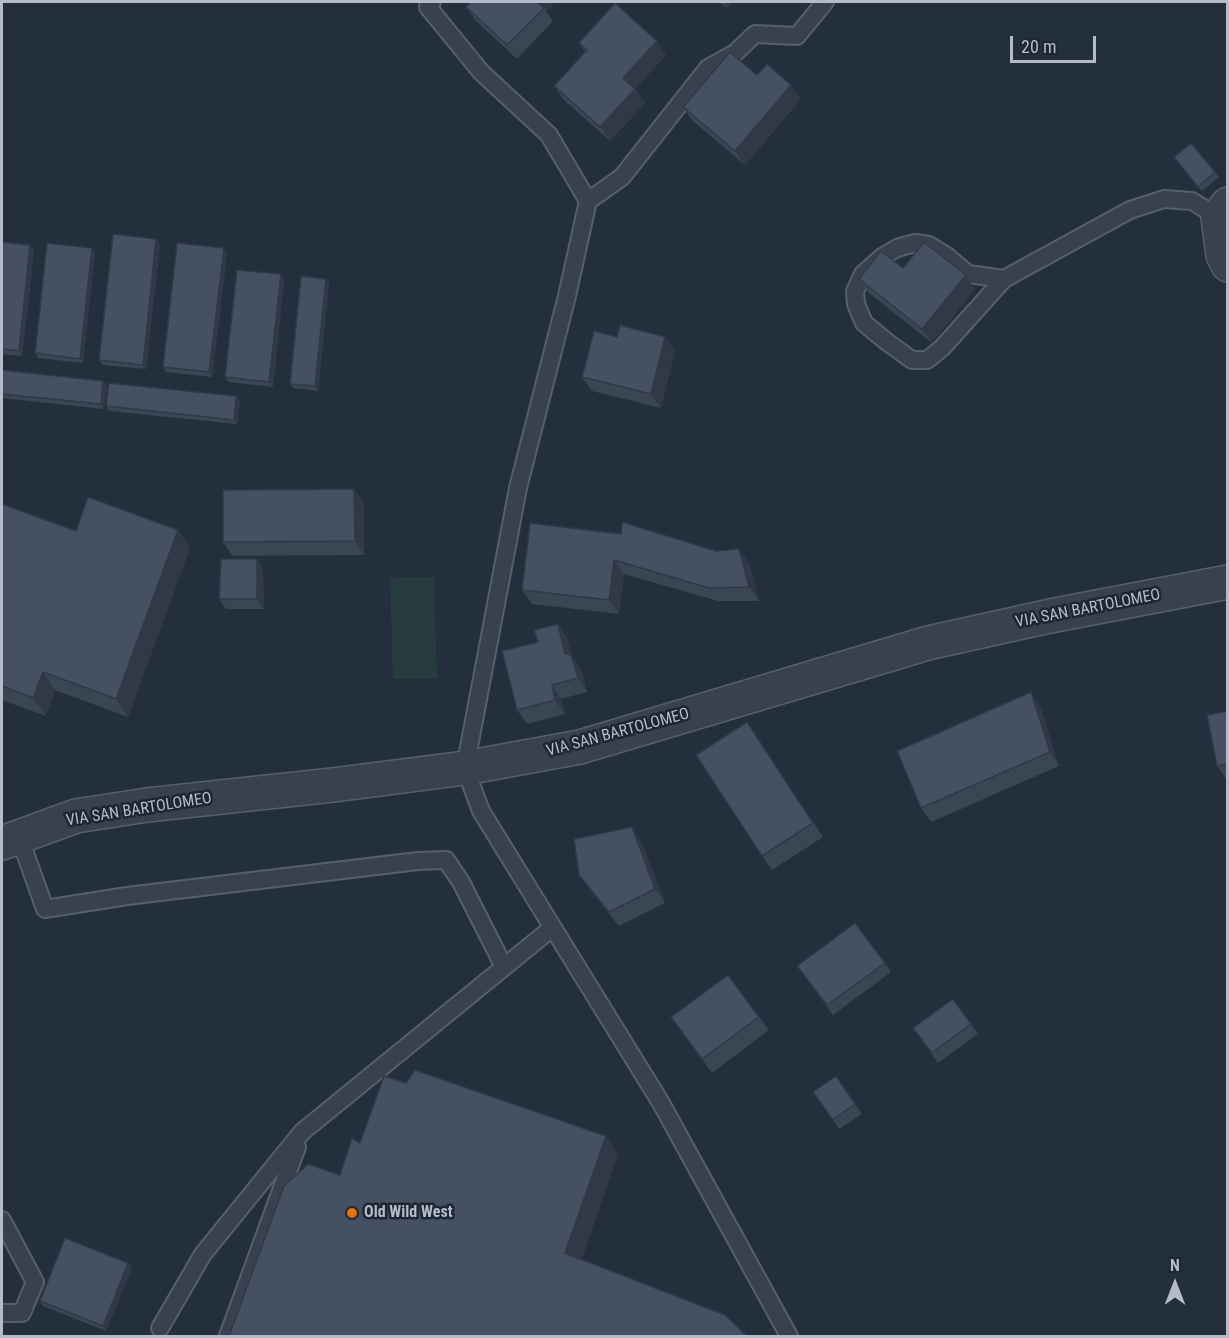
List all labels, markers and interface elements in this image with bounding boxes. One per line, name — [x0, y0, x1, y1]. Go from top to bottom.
scale bar — [1013, 24, 1098, 62]
text: 20 m — [1021, 36, 1056, 57]
street label: VIA SAN BARTOLOMEO — [1014, 586, 1162, 632]
street label: VIA SAN BARTOLOMEO — [544, 705, 692, 761]
street label: VIA SAN BARTOLOMEO — [65, 789, 213, 831]
place label: Old Wild West — [364, 1203, 453, 1223]
marker: Old Wild West — [345, 1206, 359, 1220]
north arrow — [1145, 1254, 1205, 1314]
text: N — [1170, 1256, 1180, 1275]

